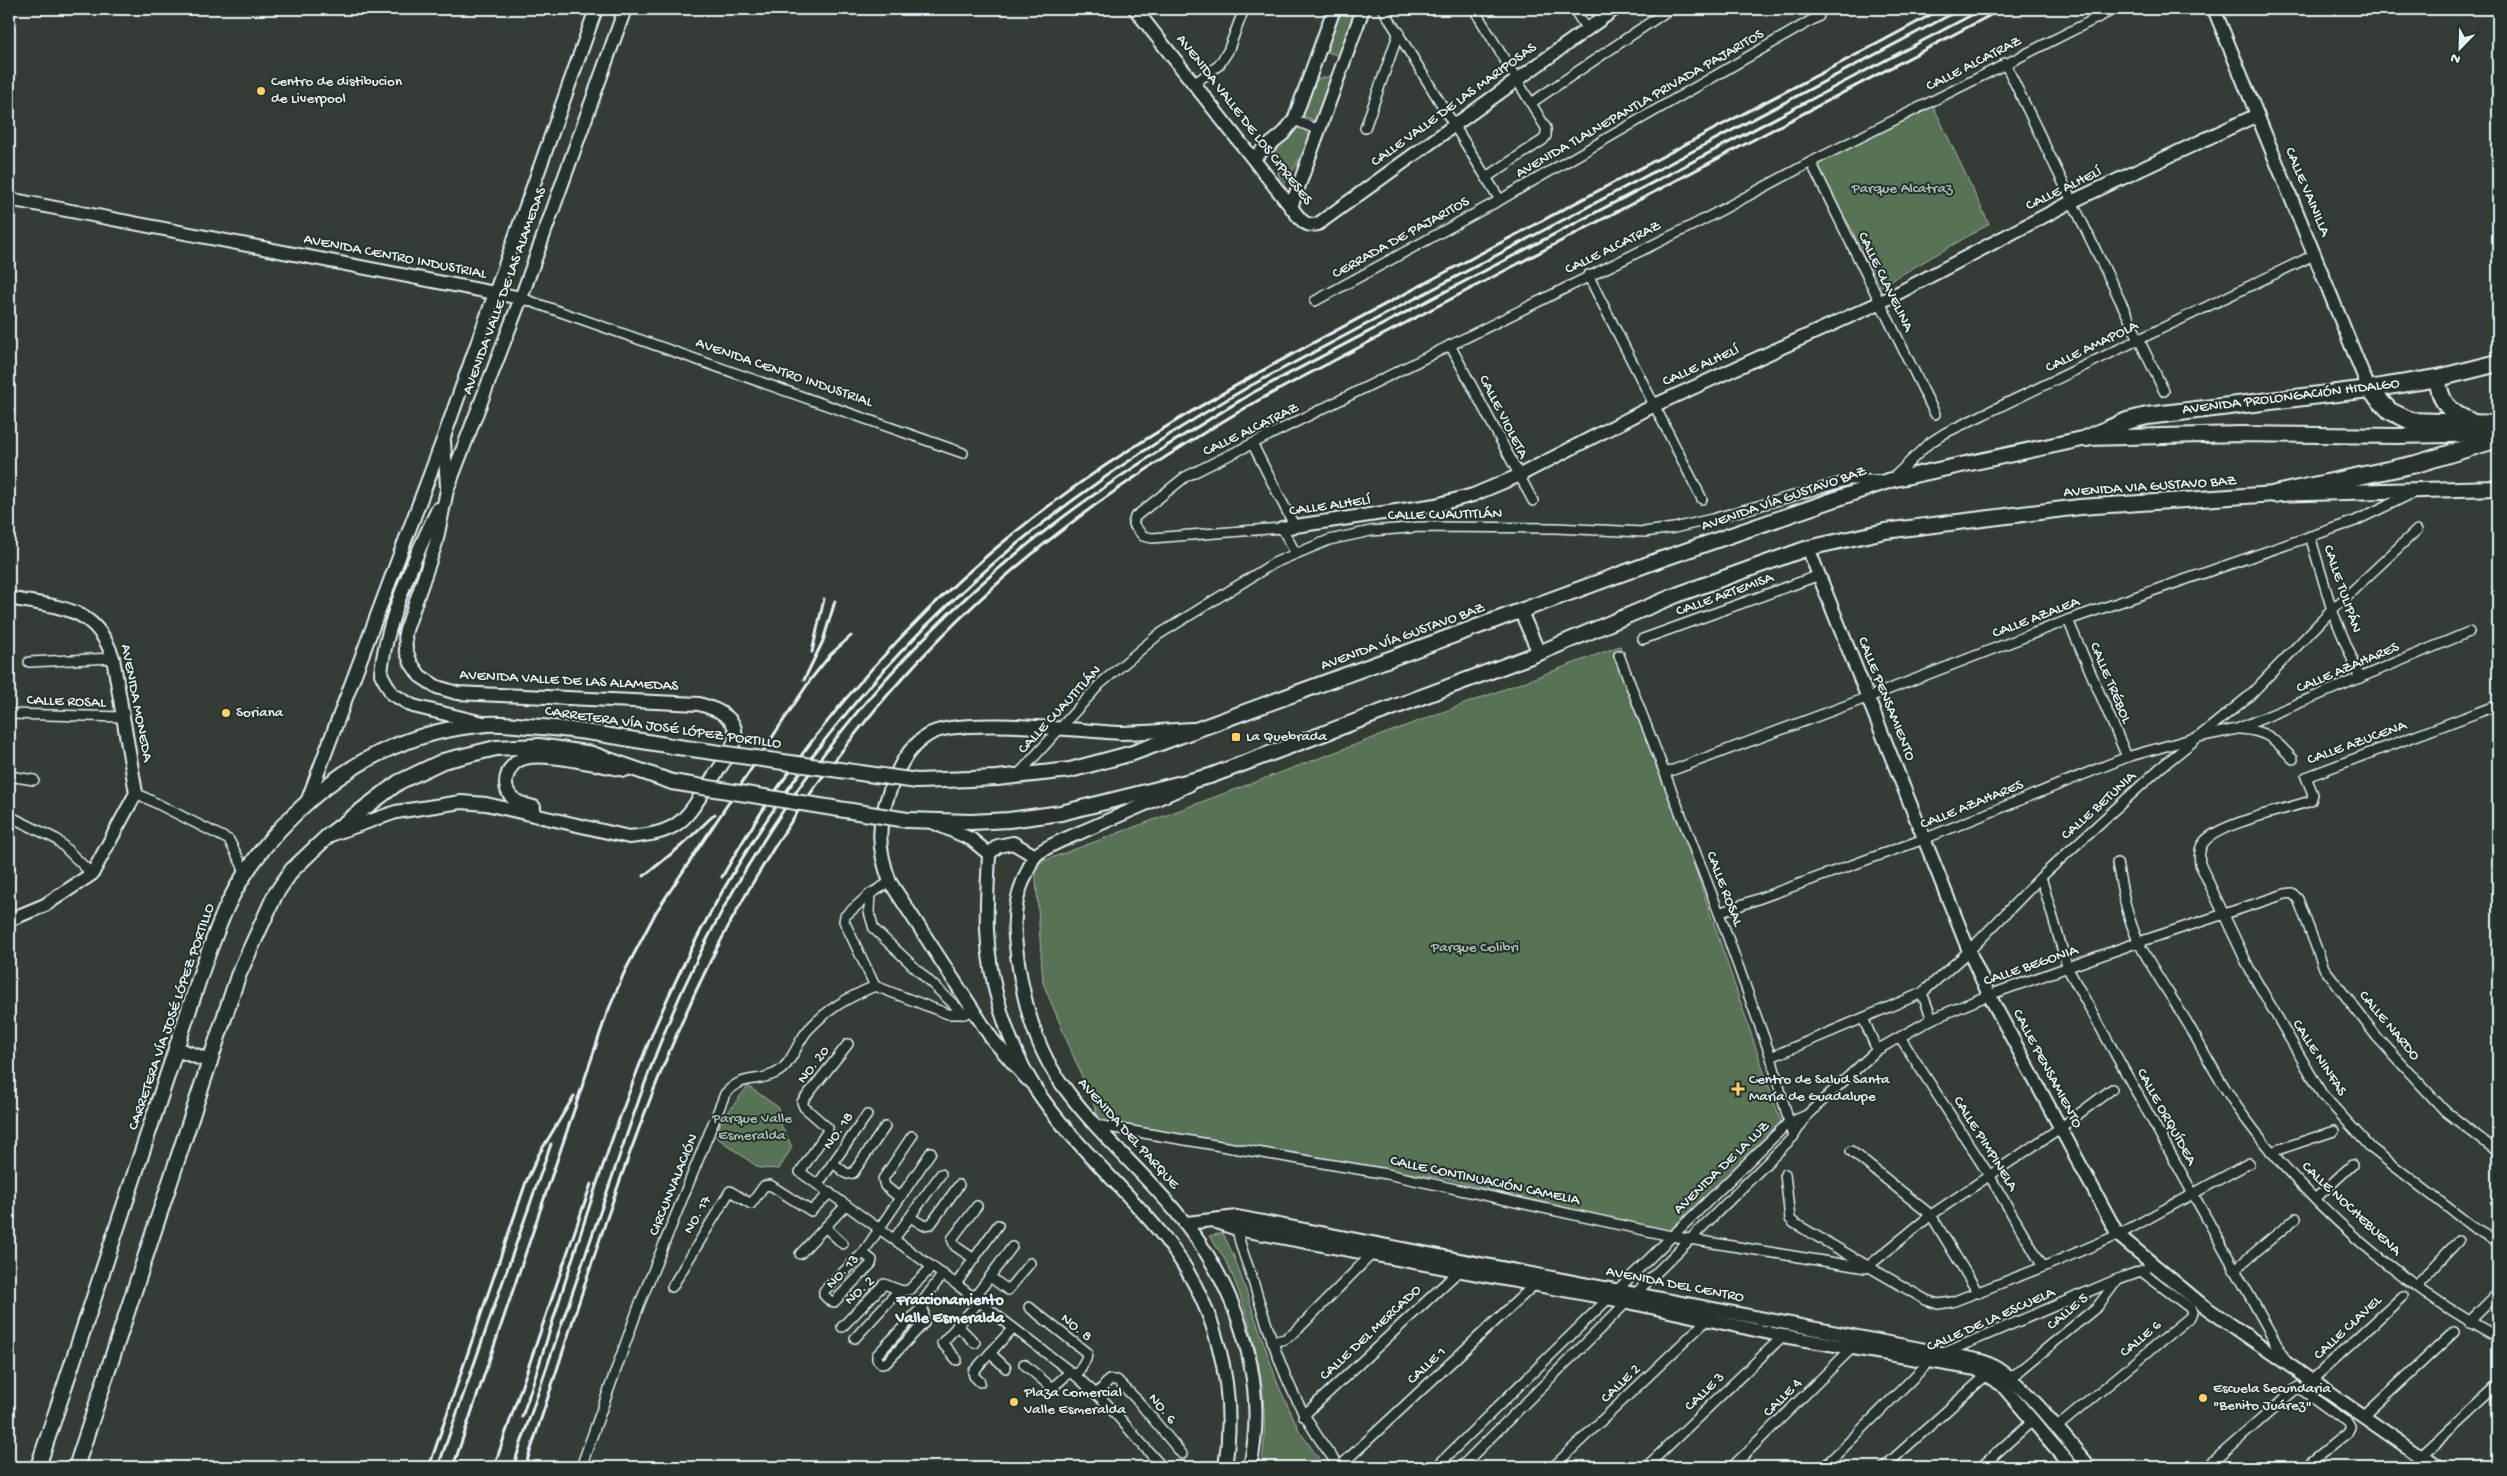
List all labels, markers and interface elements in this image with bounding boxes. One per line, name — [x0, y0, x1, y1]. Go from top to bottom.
north arrow — [2434, 22, 2484, 72]
street label: AVENIDA TLALNEPANTLA PRIVADA PAJARITOS — [1513, 25, 1767, 183]
street label: AVENIDA VALLE DE LOS CIPRESES — [1172, 31, 1316, 209]
street label: CALLE ALCATRAZ — [1923, 32, 2025, 96]
street label: CALLE VALLE DE LAS MARIPOSAS — [1368, 39, 1540, 171]
text: N — [2448, 48, 2463, 67]
place label: Centro de distibucion de Liverpool — [271, 73, 402, 108]
marker: Centro de distibucion de Liverpool — [255, 85, 267, 97]
street label: CALLE VAINILLA — [2280, 145, 2334, 240]
street label: CALLE ALHELÍ — [2023, 163, 2105, 215]
park label: Parque Alcatraz — [1850, 180, 1953, 198]
street label: AVENIDA VALLE DE LAS ALAMEDAS — [459, 185, 551, 397]
street label: CERRADA DE PAJARITOS — [1329, 193, 1473, 283]
street label: CALLE ALCATRAZ — [1562, 217, 1664, 279]
street label: CALLE CLAVELINA — [1853, 229, 1917, 336]
street label: AVENIDA CENTRO INDUSTRIAL — [302, 230, 488, 284]
street label: CALLE AMAPOLA — [2043, 316, 2142, 377]
street label: AVENIDA CENTRO INDUSTRIAL — [693, 334, 875, 412]
street label: CALLE ALHELÍ — [1660, 341, 1743, 391]
street label: CALLE VIOLETA — [1474, 372, 1532, 463]
street label: AVENIDA PROLONGACIÓN HIDALGO — [2181, 375, 2401, 419]
street label: CALLE ALCATRAZ — [1200, 399, 1302, 461]
street label: AVENIDA VÍA GUSTAVO BAZ — [1699, 462, 1869, 536]
street label: AVENIDA VIA GUSTAVO BAZ — [2063, 472, 2237, 502]
street label: CALLE ALHELÍ — [1288, 491, 1372, 521]
street label: CALLE CUAUTITLÁN — [1388, 505, 1503, 525]
street label: CALLE TULIPÁN — [2319, 543, 2365, 635]
street label: CALLE ARTEMISA — [1674, 569, 1777, 621]
street label: CALLE AZALEA — [1990, 593, 2083, 643]
street label: AVENIDA VÍA GUSTAVO BAZ — [1318, 599, 1488, 675]
street label: CALLE PENSAMIENTO — [1853, 634, 1919, 764]
street label: CALLE AZAHARES — [2294, 638, 2402, 698]
street label: CALLE TRÉBOL — [2085, 640, 2135, 727]
street label: AVENIDA MONEDA — [116, 643, 156, 764]
street label: CALLE CUAUTITLÁN — [1014, 662, 1106, 758]
street label: AVENIDA VALLE DE LAS ALAMEDAS — [459, 666, 679, 696]
street label: CALLE ROSAL — [26, 692, 106, 712]
street label: CARRETERA VÍA JOSÉ LÓPEZ PORTILLO — [544, 702, 782, 754]
place label: Soriana — [236, 704, 284, 722]
marker: Soriana — [220, 707, 232, 719]
street label: CALLE AZUCENA — [2305, 716, 2410, 769]
place label: La Quebrada — [1246, 728, 1328, 746]
marker: La Quebrada — [1230, 731, 1242, 743]
street label: CALLE BETUNIA — [2058, 767, 2141, 844]
street label: CALLE AZAHARES — [1918, 776, 2026, 834]
street label: CALLE ROSAL — [1701, 849, 1747, 930]
street label: CARRETERA VÍA JOSÉ LÓPEZ PORTILLO — [125, 901, 219, 1133]
park label: Parque Colibri — [1430, 939, 1519, 957]
street label: CALLE BEGONIA — [1981, 941, 2082, 991]
street label: CALLE NARDO — [2354, 987, 2424, 1065]
street label: CALLE PENSAMIENTO — [2008, 1006, 2086, 1132]
street label: CALLE NINFAS — [2288, 1016, 2350, 1100]
street label: NO. 20 — [794, 1042, 835, 1087]
street label: CALLE ORQUÍDEA — [2132, 1065, 2201, 1170]
place label: Centro de Salud Santa María de Guadalupe — [1749, 1071, 1890, 1106]
street label: AVENIDA DEL PARQUE — [1073, 1075, 1183, 1194]
marker: Centro de Salud Santa María de Guadalupe — [1731, 1082, 1745, 1096]
street label: CALLE PIMPINELA — [1949, 1093, 2022, 1196]
street label: NO. 18 — [820, 1109, 858, 1153]
park label: Parque Valle Esmeralda — [711, 1110, 792, 1145]
street label: AVENIDA DE LA LUZ — [1670, 1117, 1774, 1218]
street label: CIRCUNVALACIÓN — [645, 1131, 703, 1239]
street label: CALLE CONTINUACIÓN CAMELIA — [1389, 1152, 1583, 1210]
street label: CALLE NOCHEBUENA — [2297, 1158, 2406, 1261]
street label: NO. 17 — [680, 1192, 717, 1237]
street label: NO. 13 — [822, 1251, 864, 1293]
street label: AVENIDA DEL CENTRO — [1604, 1263, 1746, 1307]
street label: NO. 2 — [841, 1273, 879, 1309]
street label: CALLE DEL MERCADO — [1316, 1281, 1426, 1385]
street label: CALLE DE LA ESCUELA — [1924, 1283, 2059, 1356]
street label: CALLE 5 — [2044, 1289, 2093, 1335]
district label: Fraccionamiento Valle Esmeralda — [895, 1292, 1005, 1329]
street label: CALLE CLAVEL — [2310, 1292, 2386, 1364]
street label: NO. 8 — [1057, 1310, 1095, 1346]
street label: CALLE 6 — [2117, 1316, 2166, 1361]
street label: CALLE 1 — [1404, 1343, 1450, 1389]
street label: CALLE 2 — [1597, 1361, 1645, 1407]
street label: CALLE 3 — [1681, 1368, 1729, 1415]
street label: CALLE 4 — [1760, 1375, 1806, 1421]
place label: Escuela Secundaria "Benito Juárez" — [2213, 1380, 2332, 1415]
place label: Plaza Comercial Valle Esmeralda — [1023, 1384, 1127, 1419]
street label: NO. 6 — [1144, 1390, 1180, 1428]
marker: Escuela Secundaria "Benito Juárez" — [2197, 1392, 2209, 1404]
marker: Plaza Comercial Valle Esmeralda — [1008, 1396, 1020, 1408]

